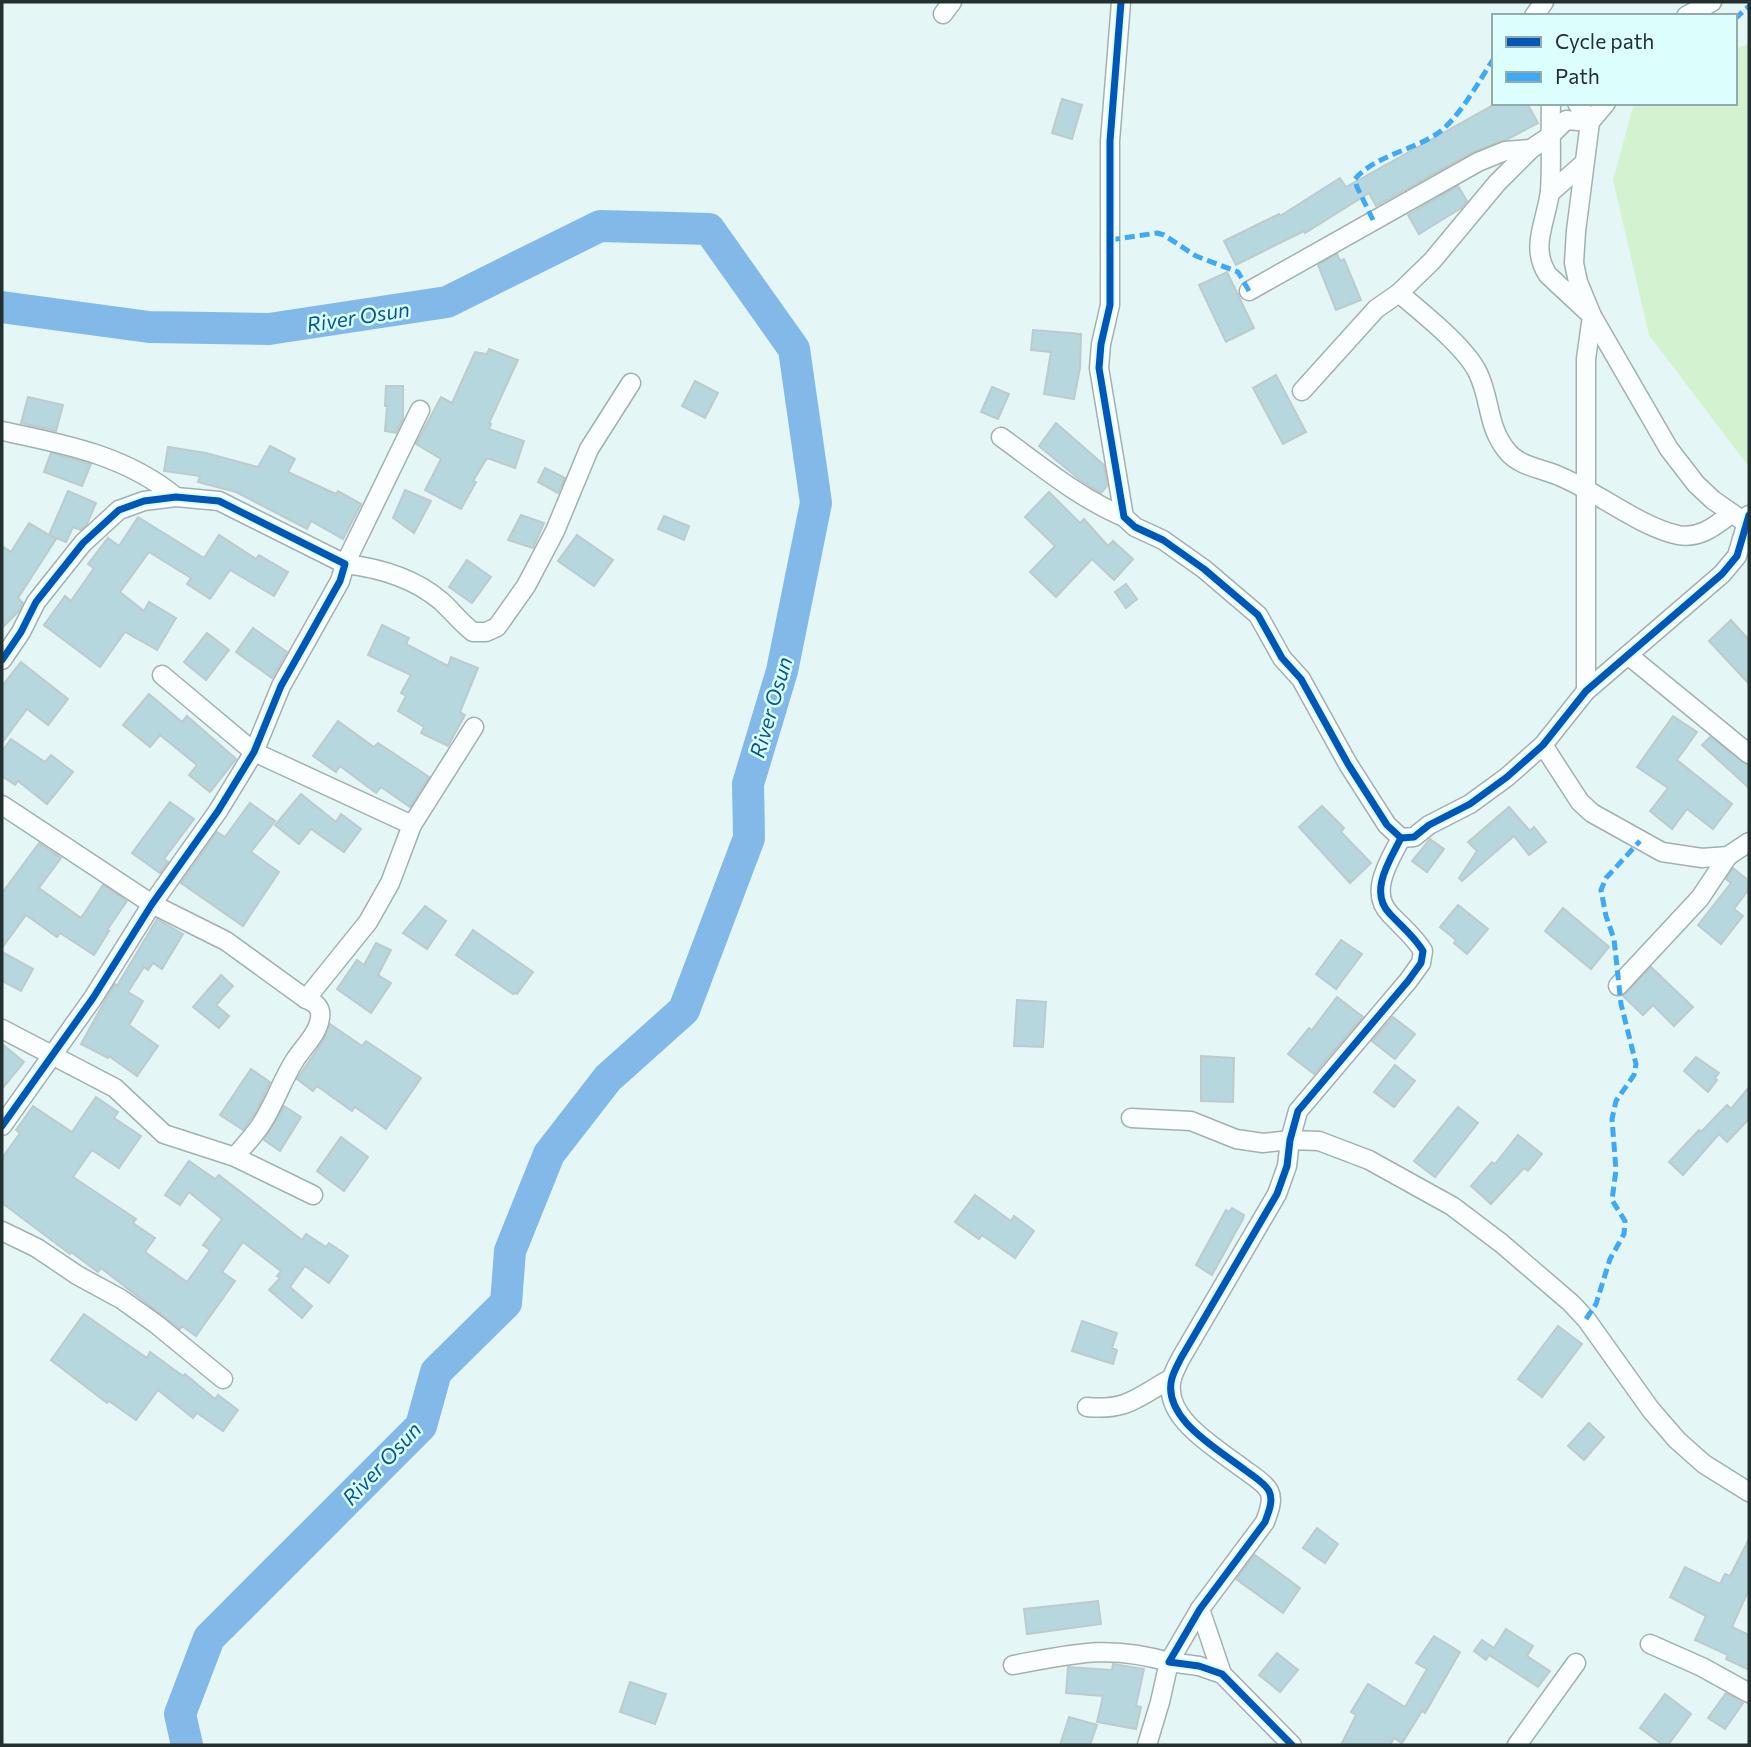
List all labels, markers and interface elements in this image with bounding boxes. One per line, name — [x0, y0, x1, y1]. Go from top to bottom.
legend — [1492, 14, 1737, 105]
text: Cycle path — [1555, 28, 1654, 53]
text: Path — [1555, 63, 1600, 88]
water label: River Osun — [305, 296, 411, 336]
water label: River Osun — [744, 654, 796, 760]
water label: River Osun — [336, 1416, 426, 1510]

